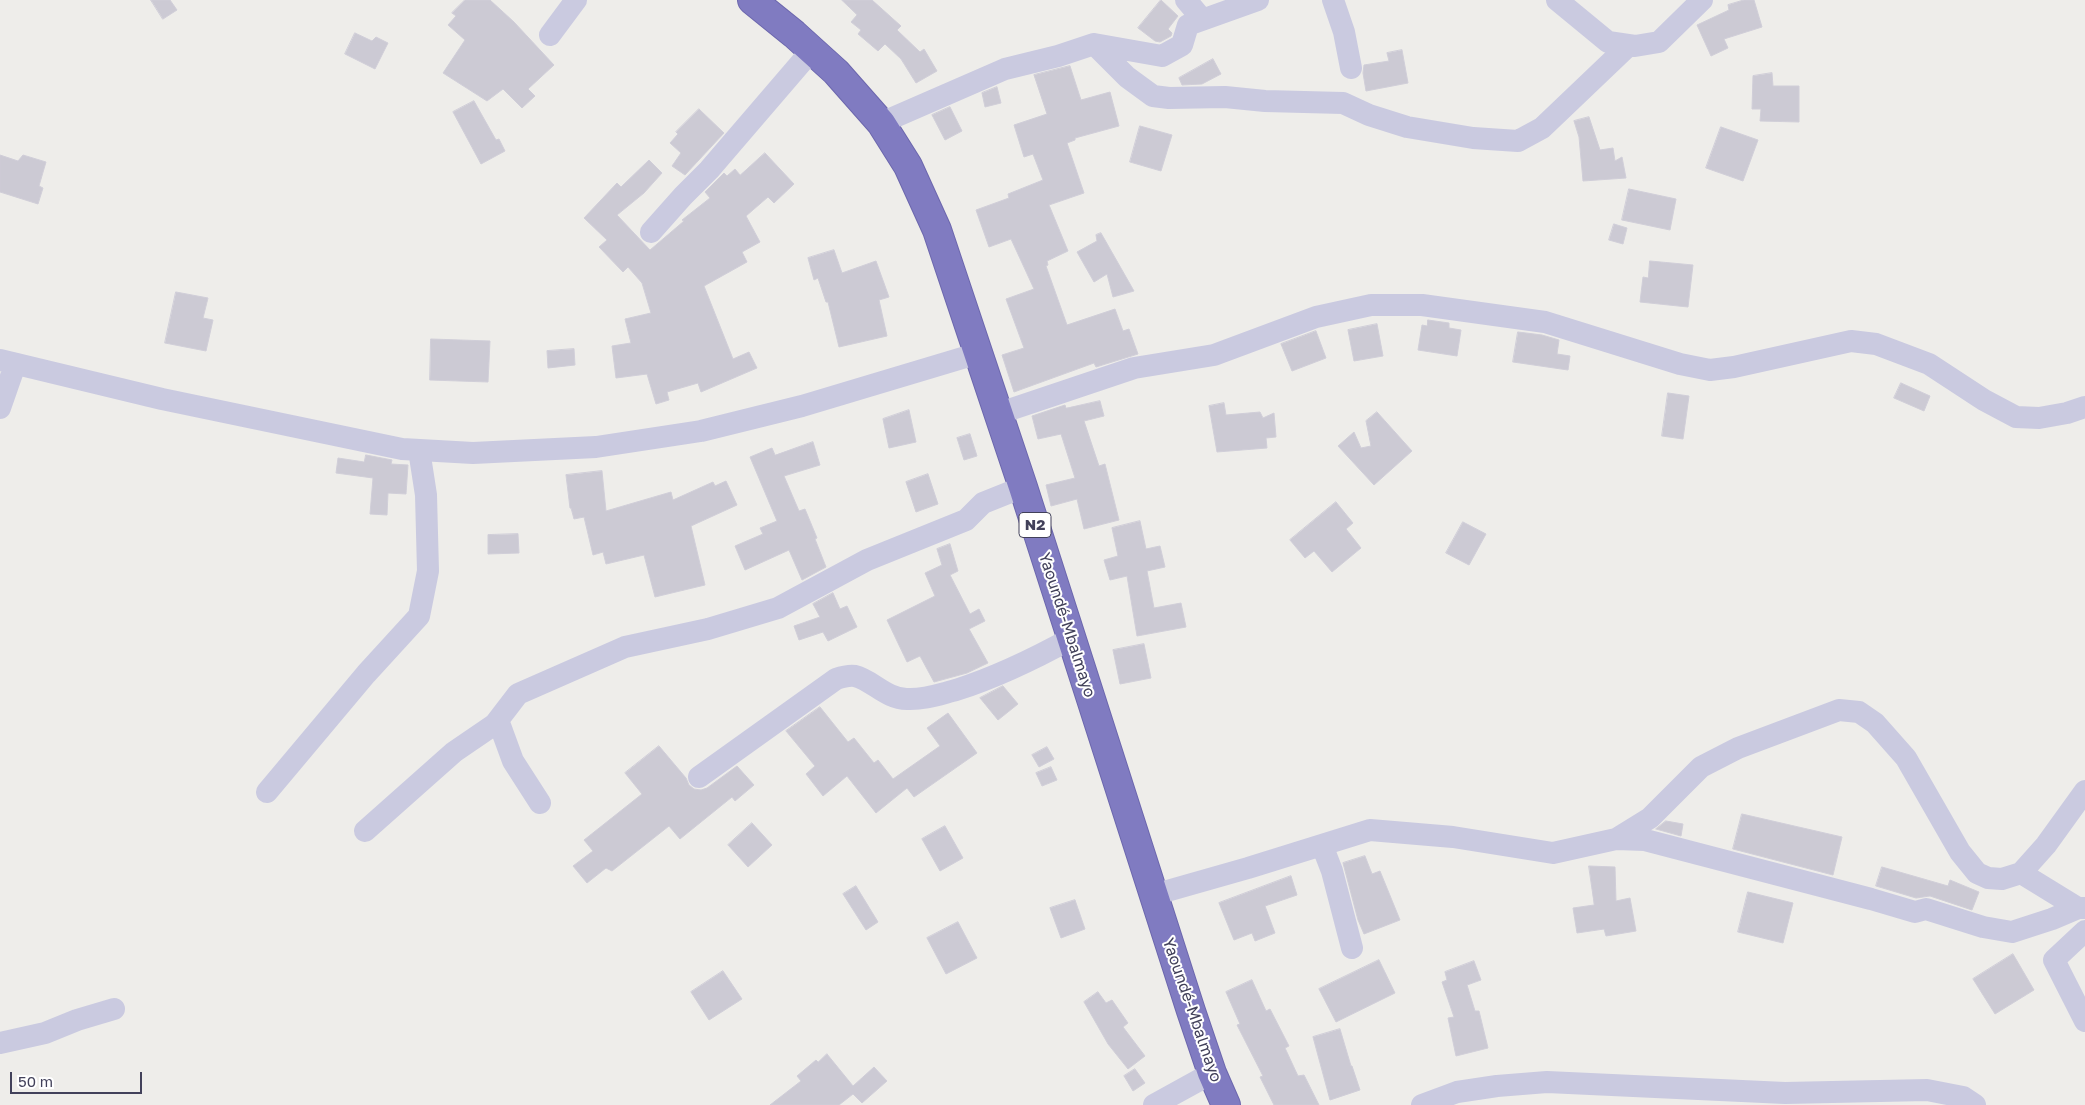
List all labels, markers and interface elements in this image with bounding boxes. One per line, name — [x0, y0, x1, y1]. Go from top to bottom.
road number: N2 — [1019, 512, 1051, 538]
street label: Yaoundé-Mbalmayo — [1035, 550, 1099, 700]
street label: Yaoundé-Mbalmayo — [1158, 935, 1226, 1085]
scale bar — [12, 1062, 145, 1094]
text: 50 m — [18, 1072, 53, 1090]

